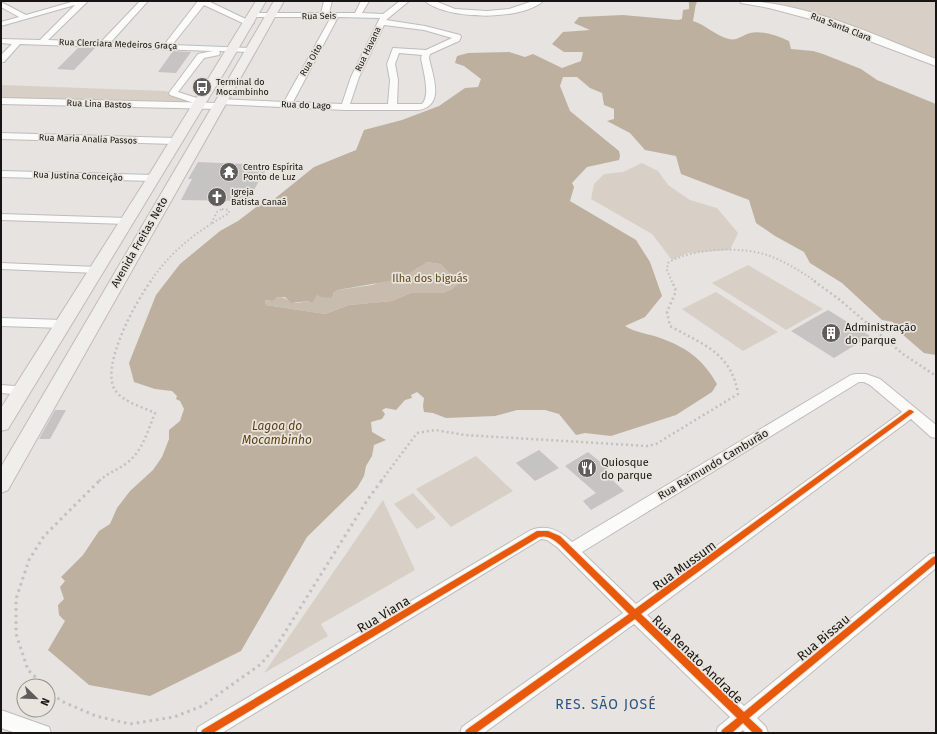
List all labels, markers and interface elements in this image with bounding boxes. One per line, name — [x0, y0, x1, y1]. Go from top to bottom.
street label: Rua Seis — [302, 11, 336, 21]
street label: Rua Santa Clara — [809, 11, 873, 43]
street label: Rua Havana — [353, 25, 383, 73]
street label: Rua Clerciara Medeiros Graça — [59, 37, 177, 51]
street label: Rua Oito — [298, 42, 324, 78]
bus stop icon: Terminal do Mocambinho — [191, 76, 213, 98]
place label: Terminal do Mocambinho — [216, 77, 269, 97]
street label: Rua Lina Bastos — [67, 98, 131, 110]
street label: Rua do Lago — [281, 99, 331, 111]
street label: Rua Maria Analia Passos — [39, 132, 137, 146]
temple icon: Centro Espírita Ponto de Luz — [218, 161, 240, 183]
place label: Centro Espírita Ponto de Luz — [243, 162, 303, 182]
street label: Rua Justina Conceição — [33, 169, 123, 183]
church icon: Igreja Batista Canaã — [206, 186, 228, 208]
place label: Igreja Batista Canaã — [231, 187, 287, 207]
street label: Avenida Freitas Neto — [108, 195, 171, 290]
park label: Ilha dos biguás — [392, 272, 468, 285]
place label: Administração do parque — [845, 321, 916, 347]
building icon: Administração do parque — [820, 322, 842, 344]
water label: Lagoa do Mocambinho — [242, 419, 312, 447]
street label: Rua Raimundo Camburão — [656, 426, 771, 503]
place label: Quiosque do parque — [601, 456, 652, 482]
restaurant icon: Quiosque do parque — [576, 457, 598, 479]
street label: Rua Mussum — [650, 537, 719, 593]
street label: Rua Viana — [354, 593, 412, 636]
street label: Rua Bissau — [794, 611, 853, 664]
street label: Rua Renato Andrade — [649, 612, 746, 707]
north arrow — [16, 678, 56, 718]
district label: RES. SÃO JOSÉ — [555, 695, 657, 713]
text: N — [37, 696, 52, 708]

